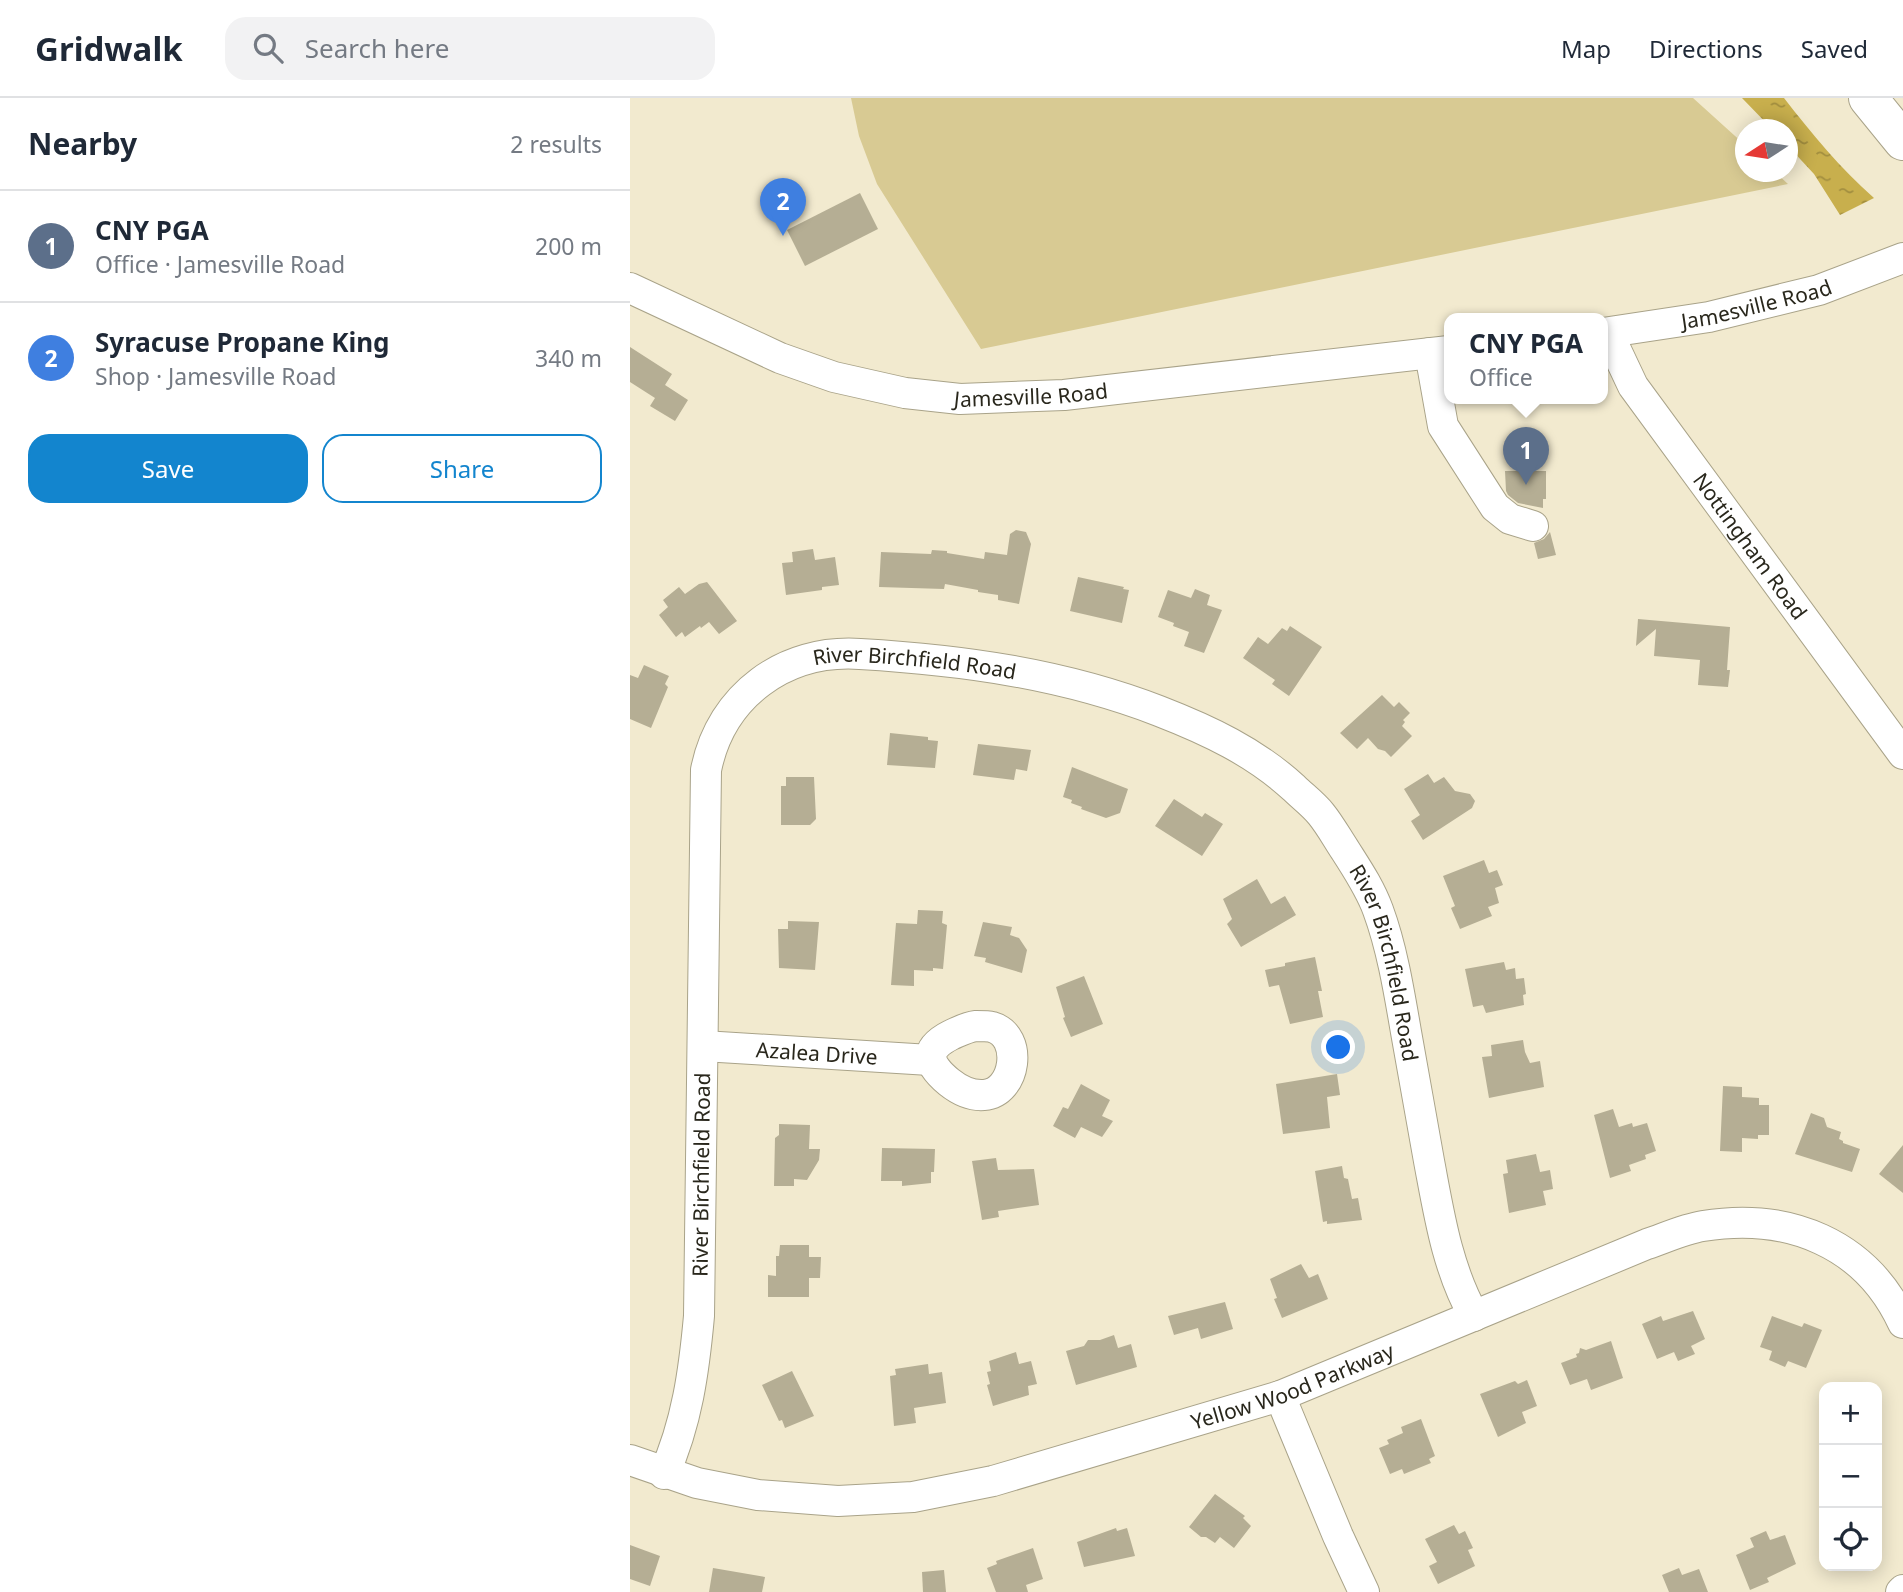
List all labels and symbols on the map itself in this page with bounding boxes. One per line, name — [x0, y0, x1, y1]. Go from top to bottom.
north arrow — [1735, 119, 1798, 182]
pin: 2 — [760, 178, 806, 236]
street label: Jamesville Road — [1677, 272, 1836, 335]
street label: Jamesville Road — [951, 376, 1109, 413]
pin: 1 — [1503, 427, 1549, 485]
street label: Nottingham Road — [1687, 467, 1814, 625]
street label: River Birchfield Road — [810, 640, 1018, 685]
street label: River Birchfield Road — [1343, 859, 1425, 1063]
your location — [1321, 1030, 1355, 1064]
street label: Azalea Drive — [755, 1035, 878, 1071]
street label: River Birchfield Road — [686, 1072, 716, 1277]
street label: Yellow Wood Parkway — [1187, 1336, 1398, 1436]

